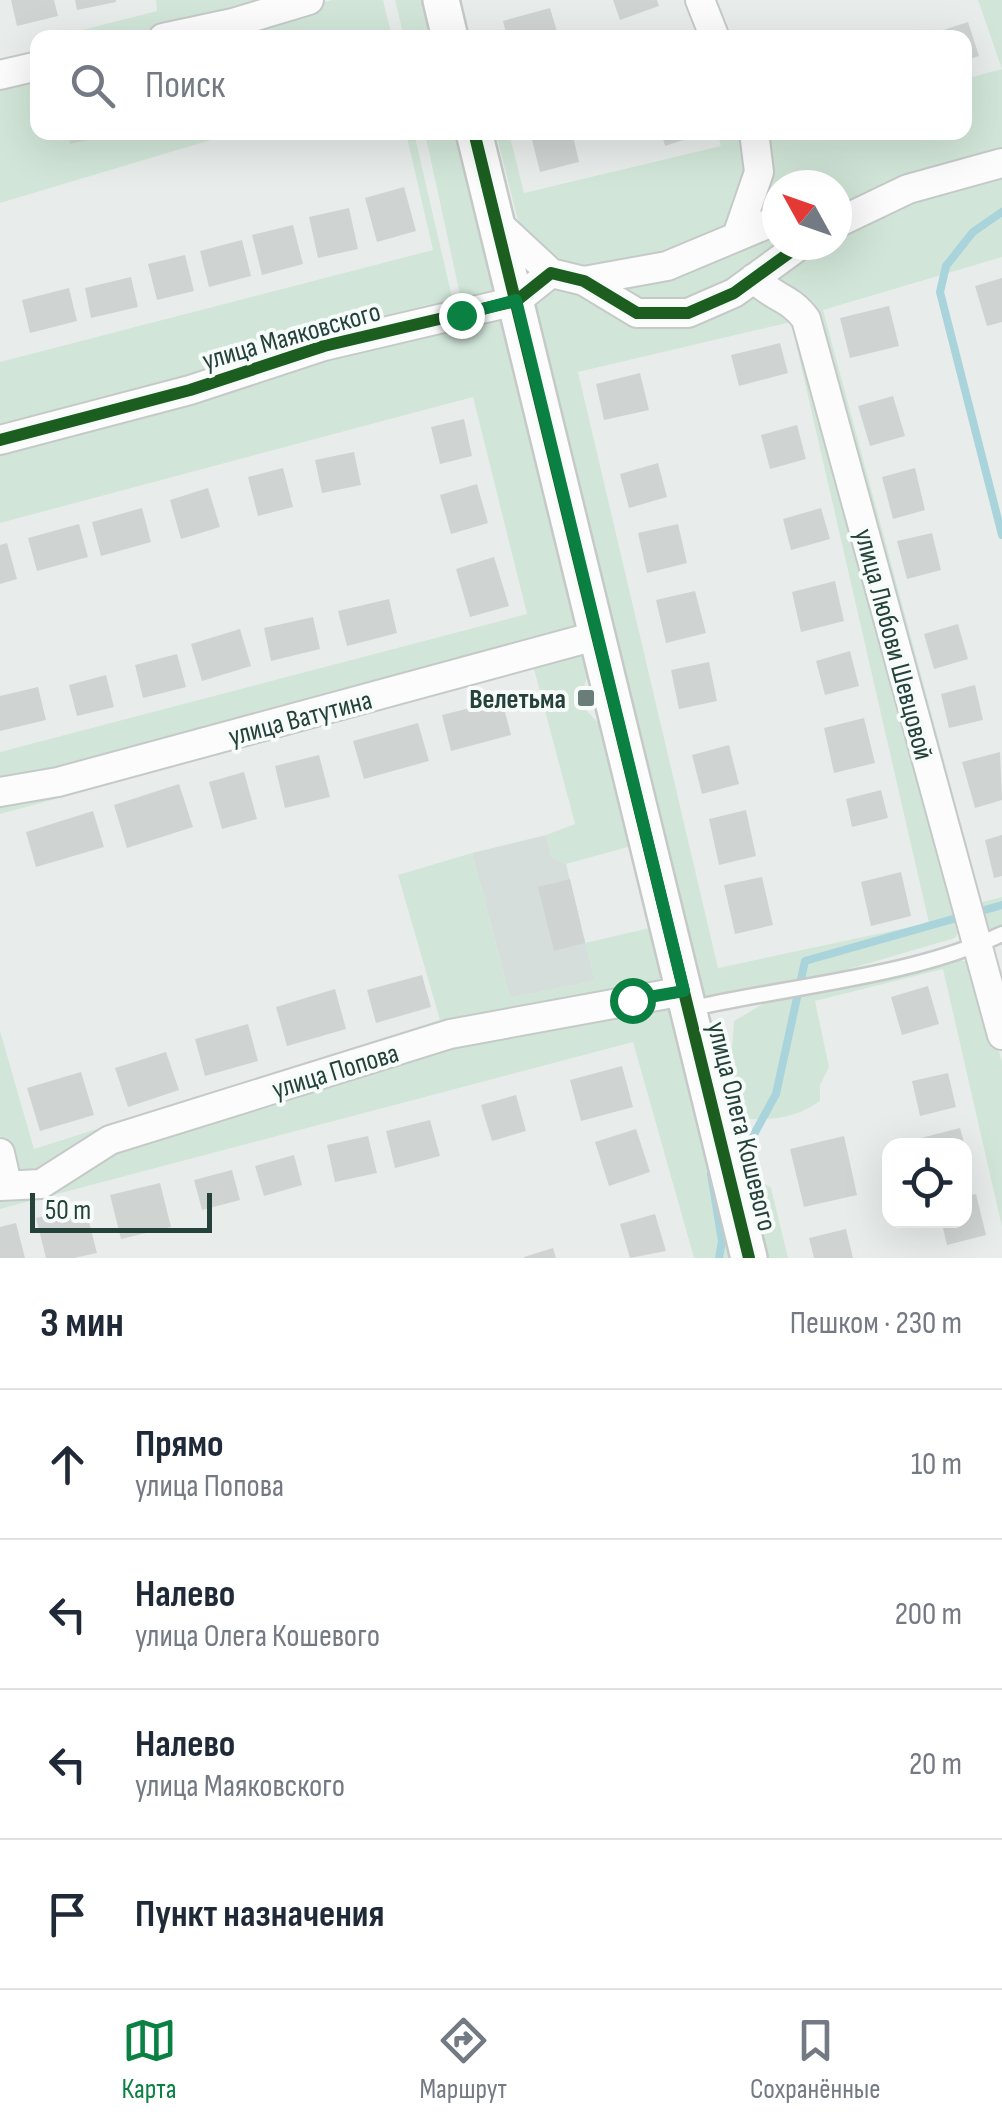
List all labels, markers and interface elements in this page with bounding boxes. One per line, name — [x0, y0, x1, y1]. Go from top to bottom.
search box — [30, 30, 972, 140]
icon: search — [65, 58, 120, 113]
text: Поиск — [145, 63, 225, 108]
north arrow — [762, 170, 852, 260]
route end — [439, 293, 485, 339]
street label: улица Маяковского — [199, 295, 384, 378]
street label: улица Любови Шевцовой — [847, 525, 940, 763]
street label: улица Ватутина — [225, 683, 376, 753]
place label: Велетьма — [469, 683, 566, 716]
marker: Велетьма — [575, 687, 597, 709]
route start — [610, 978, 656, 1024]
street label: улица Олега Кошевого — [700, 1018, 783, 1234]
street label: улица Попова — [268, 1037, 403, 1106]
map controls — [882, 1138, 972, 1228]
button: locate — [882, 1138, 972, 1228]
scale bar — [30, 1188, 212, 1232]
text: 50 m — [45, 1194, 91, 1227]
text: 3 мин — [40, 1298, 124, 1349]
text: Пешком · 230 m — [790, 1304, 962, 1343]
text: Прямо — [135, 1422, 224, 1467]
icon: ahead — [40, 1437, 95, 1492]
text: 10 m — [911, 1445, 962, 1484]
text: улица Попова — [135, 1467, 284, 1506]
text: Налево — [135, 1572, 235, 1617]
icon: left — [40, 1587, 95, 1642]
text: 200 m — [895, 1595, 962, 1634]
text: улица Олега Кошевого — [135, 1617, 380, 1656]
text: Налево — [135, 1722, 235, 1767]
icon: left — [40, 1737, 95, 1792]
text: 20 m — [909, 1745, 962, 1784]
text: улица Маяковского — [135, 1767, 345, 1806]
icon: arrive — [40, 1887, 95, 1942]
text: Пункт назначения — [135, 1892, 384, 1937]
tab: Карта — [121, 2013, 177, 2106]
tab: Маршрут — [419, 2013, 507, 2106]
tab: Сохранённые — [750, 2013, 881, 2106]

